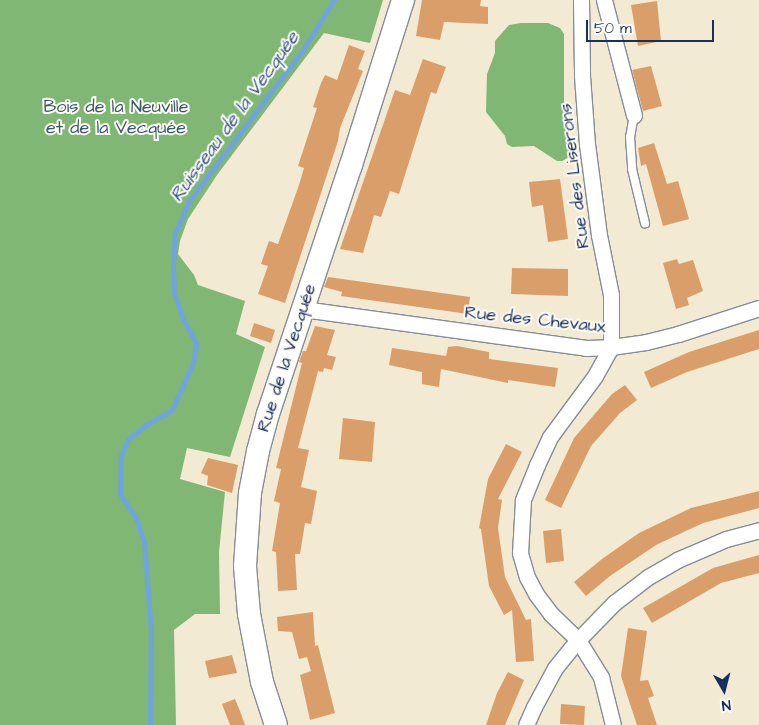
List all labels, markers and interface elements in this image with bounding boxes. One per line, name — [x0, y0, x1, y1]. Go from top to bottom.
scale bar — [589, 10, 716, 42]
text: 50 m — [594, 18, 632, 39]
water label: Ruisseau de la Vecquée — [166, 28, 304, 206]
park label: Bois de la Neuville et de la Vecquée — [44, 97, 188, 140]
street label: Rue des Liserons — [555, 102, 595, 250]
street label: Rue de la Vecquée — [253, 281, 321, 435]
street label: Rue des Chevaux — [463, 302, 607, 338]
north arrow — [699, 665, 749, 715]
text: N — [720, 694, 732, 715]

